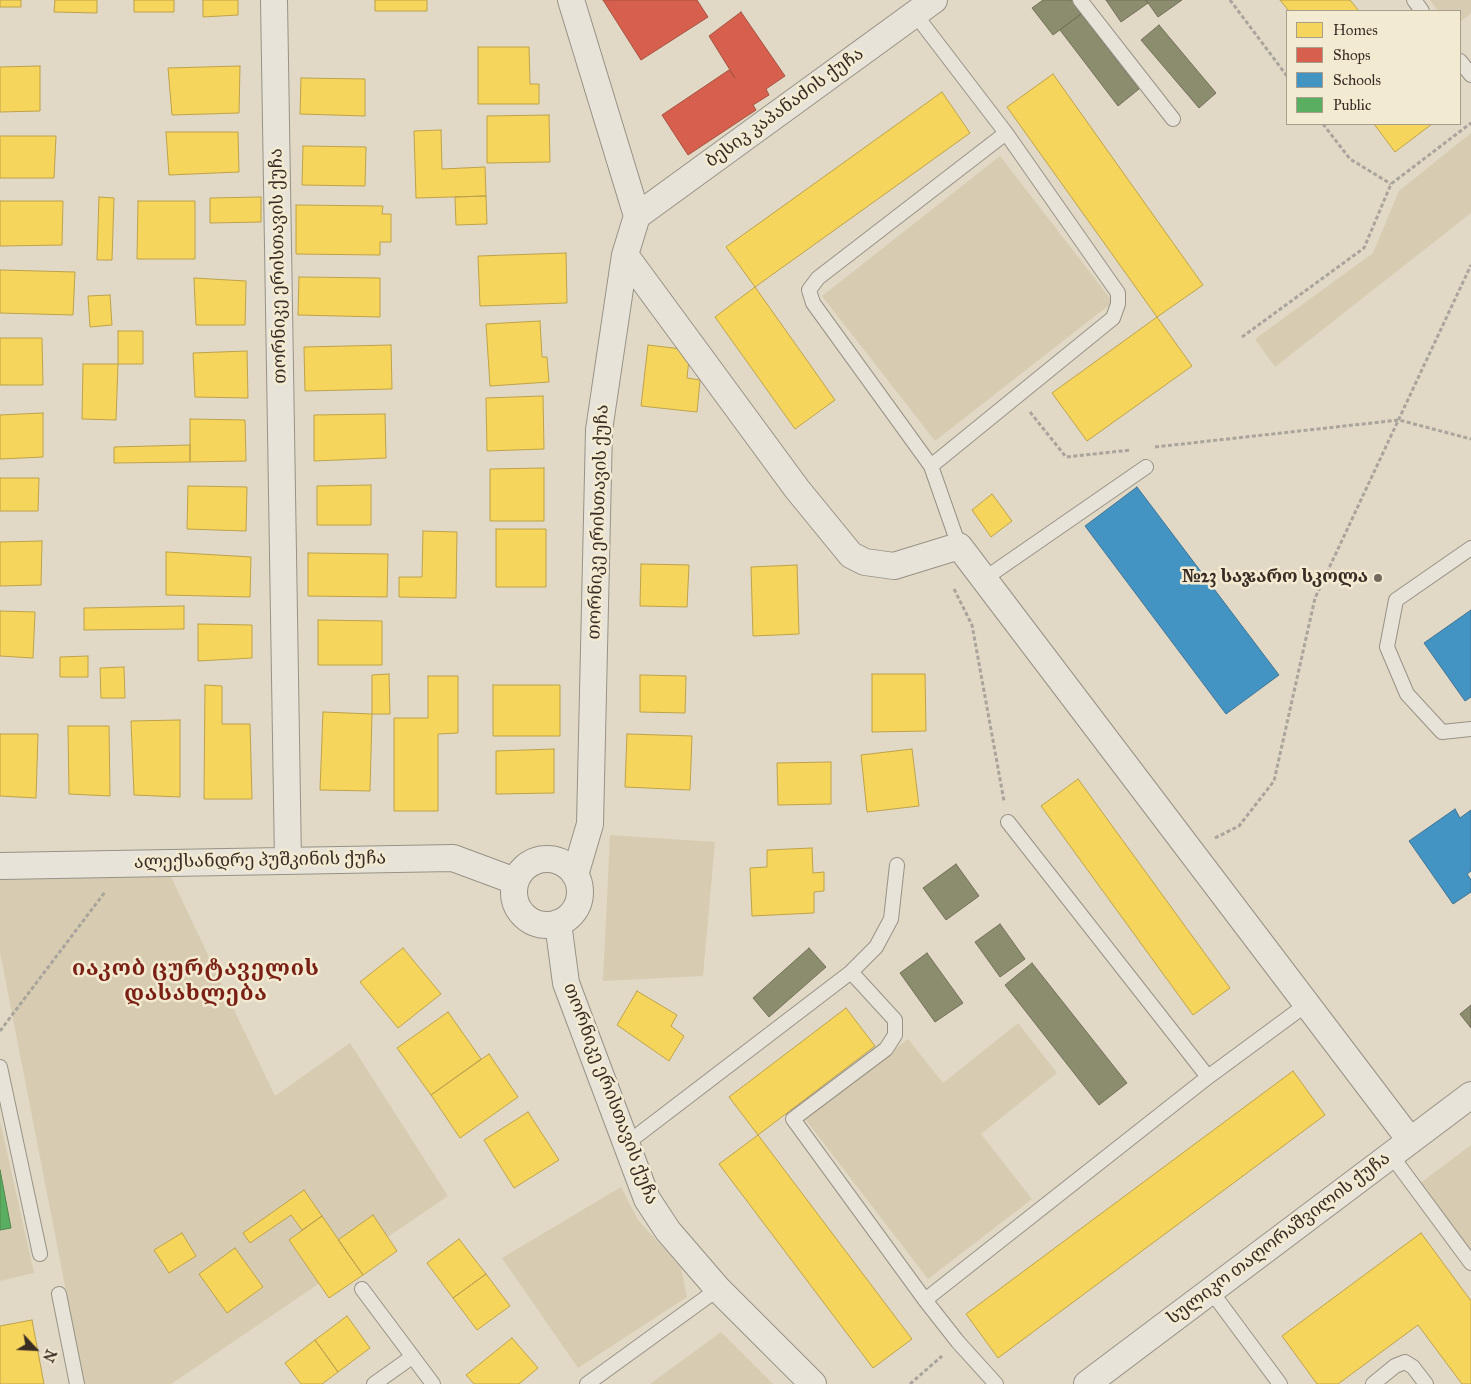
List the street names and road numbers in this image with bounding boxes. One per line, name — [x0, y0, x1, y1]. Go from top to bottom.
street label: ბესიკ კაპანაძის ქუჩა — [702, 43, 868, 173]
street label: თორნიკე ერისთავის ქუჩა — [266, 148, 292, 384]
street label: თორნიკე ერისთავის ქუჩა — [584, 404, 614, 640]
street label: ალექსანდრე პუშკინის ქუჩა — [134, 848, 386, 874]
street label: თორნიკე ერისთავის ქუჩა — [558, 980, 662, 1208]
street label: სულიკო თაღორაშვილის ქუჩა — [1163, 1148, 1395, 1330]

